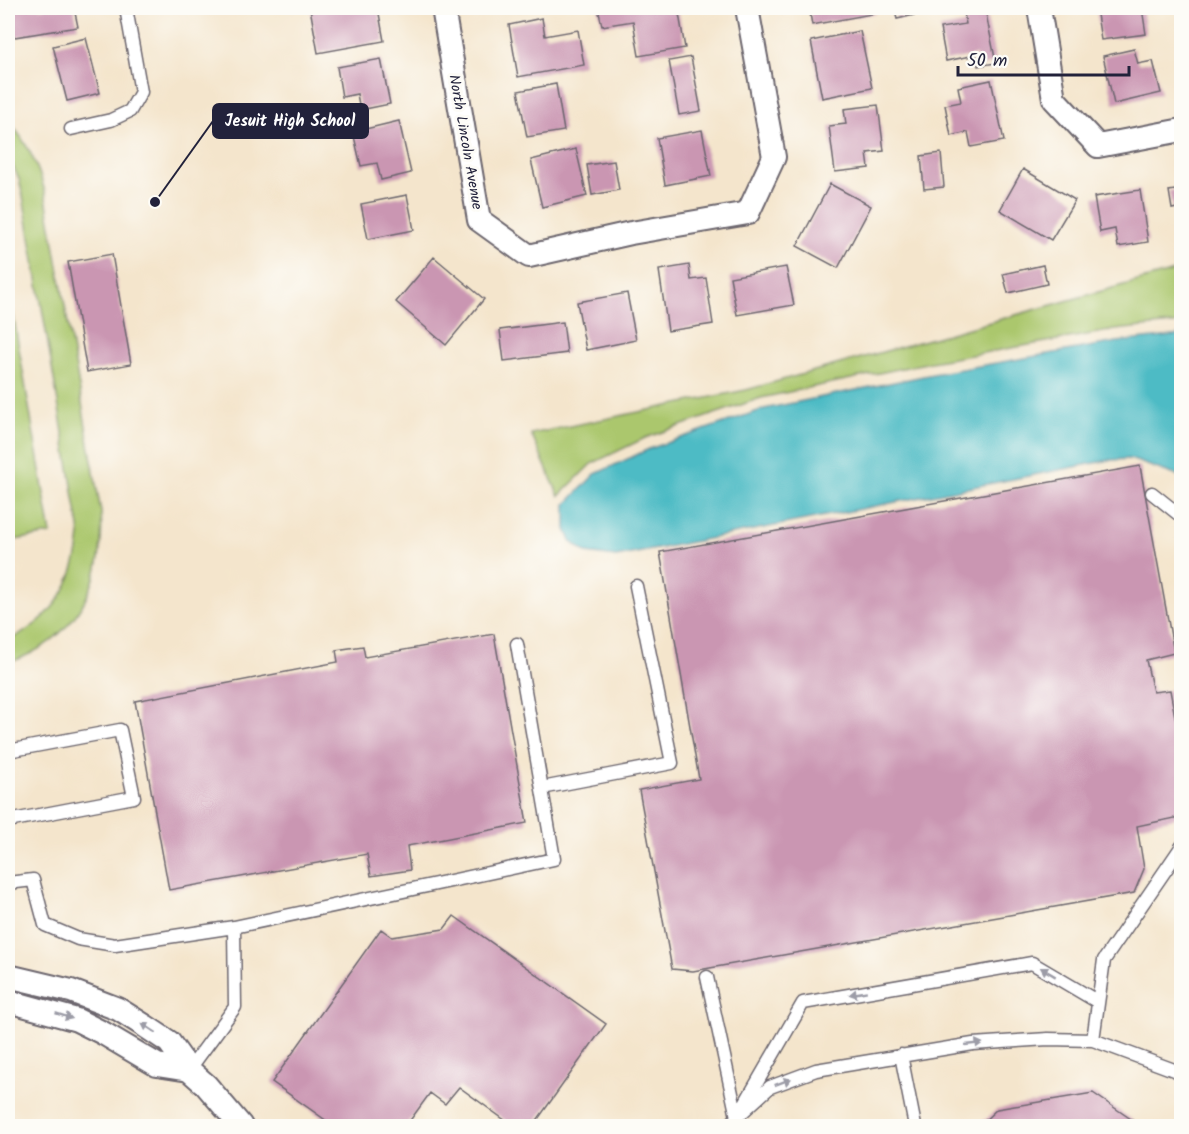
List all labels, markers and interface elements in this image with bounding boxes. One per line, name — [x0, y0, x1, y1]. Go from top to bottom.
scale bar — [958, 39, 1129, 77]
text: 50 m — [967, 47, 1007, 76]
street label: North Lincoln Avenue — [441, 73, 489, 212]
callout: Jesuit High School — [213, 104, 368, 138]
text: Jesuit High School — [225, 109, 356, 134]
one-way arrow — [1040, 967, 1056, 978]
one-way arrow — [848, 989, 867, 998]
one-way arrow — [55, 1012, 73, 1022]
one-way arrow — [141, 1023, 157, 1034]
one-way arrow — [964, 1039, 983, 1049]
one-way arrow — [774, 1077, 792, 1087]

